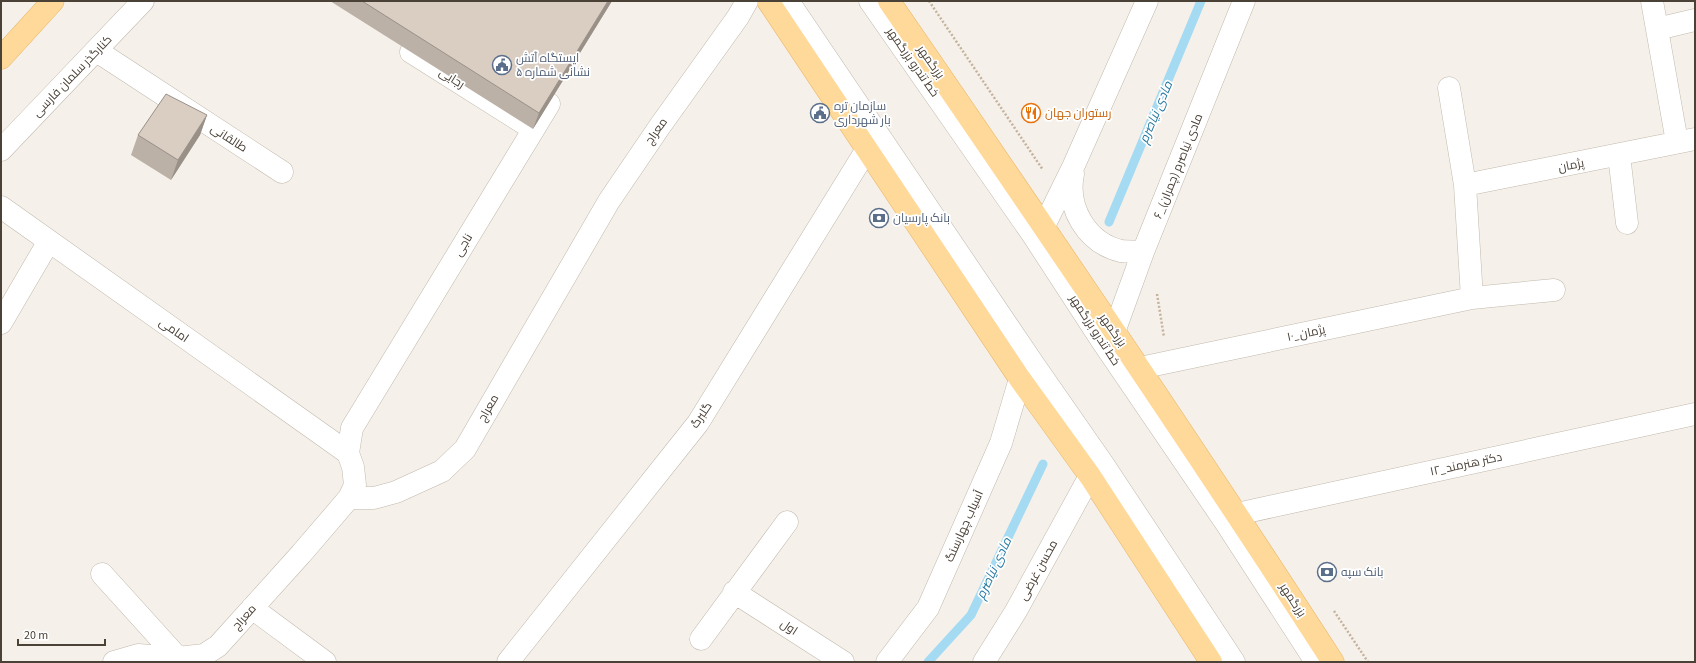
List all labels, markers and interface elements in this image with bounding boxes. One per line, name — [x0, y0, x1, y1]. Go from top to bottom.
street label: خط تندرو بزرگمهر — [884, 24, 942, 100]
street label: کنارگذر سلمان فارسی — [29, 32, 116, 121]
street label: بزرگمهر — [914, 42, 948, 82]
place label: ایستگاه آتش نشانی شماره ۵ — [516, 50, 590, 81]
public building icon: ایستگاه آتش نشانی شماره ۵ — [491, 54, 513, 76]
street label: رجایی — [436, 64, 468, 93]
water label: مادی نیاصرم — [1134, 78, 1177, 147]
place label: سازمان تره بار شهرداری — [834, 98, 891, 129]
public building icon: سازمان تره بار شهرداری — [809, 102, 831, 124]
restaurant icon: رستوران جهان — [1020, 102, 1042, 124]
place label: رستوران جهان — [1045, 105, 1111, 122]
street label: ۶_مادی نیاصرم (چمران) — [1150, 111, 1207, 221]
street label: معراج — [641, 114, 672, 148]
street label: طالقانی — [207, 120, 251, 157]
street label: پژمان — [1557, 155, 1586, 176]
bank icon: بانک پارسیان — [868, 207, 890, 229]
place label: بانک پارسیان — [893, 210, 950, 227]
street label: ناجی — [450, 231, 477, 260]
street label: خط تندرو بزرگمهر — [1067, 292, 1123, 368]
street label: بزرگمهر — [1096, 310, 1130, 350]
street label: امامی — [155, 314, 192, 347]
street label: ۱۰_پژمان — [1285, 321, 1328, 346]
street label: معراج — [474, 391, 503, 425]
street label: گلبرگ — [686, 399, 716, 432]
street label: ۱۲_دکتر هنرمند — [1429, 449, 1504, 480]
street label: آسیاب چهارسنگ — [941, 487, 988, 565]
water label: مادی نیاصرم — [971, 534, 1016, 603]
street label: محسن غرضی — [1015, 537, 1062, 604]
bank icon: بانک سپه — [1316, 561, 1338, 583]
place label: بانک سپه — [1341, 564, 1384, 581]
street label: بزرگمهر — [1275, 579, 1310, 621]
street label: معراج — [228, 601, 260, 634]
street label: اول — [777, 615, 801, 639]
scale bar — [18, 621, 105, 647]
text: 20 m — [24, 627, 48, 644]

